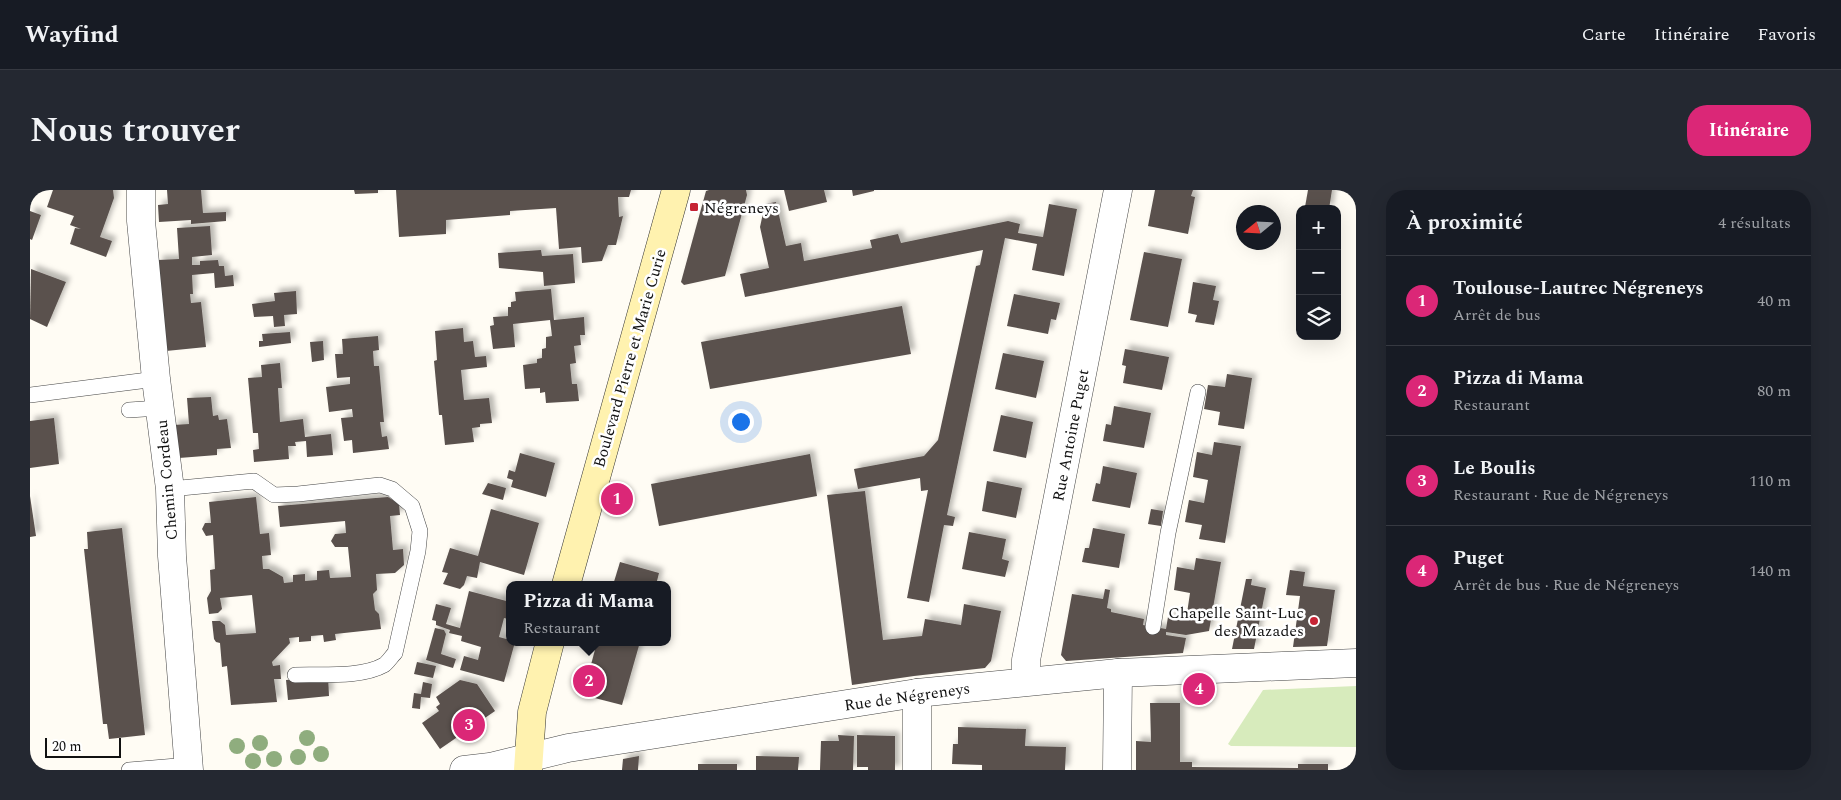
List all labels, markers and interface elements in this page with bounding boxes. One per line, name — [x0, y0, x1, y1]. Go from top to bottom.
text: Wayfind — [25, 17, 119, 53]
text: Carte — [1582, 21, 1626, 48]
text: Itinéraire — [1654, 21, 1730, 48]
text: Favoris — [1758, 21, 1816, 48]
text: Nous trouver — [30, 104, 240, 157]
button: Itinéraire — [1687, 105, 1811, 156]
place label: Négreneys — [704, 196, 779, 220]
marker: Négreneys — [688, 201, 700, 213]
north arrow — [1236, 205, 1281, 250]
map controls — [1296, 205, 1341, 340]
button: + — [1296, 205, 1341, 250]
text: À proximité — [1406, 207, 1523, 239]
text: 4 résultats — [1718, 211, 1791, 235]
street label: Boulevard Pierre et Marie Curie — [587, 246, 673, 470]
button: − — [1296, 250, 1341, 295]
text: Toulouse-Lautrec Négreneys — [1453, 274, 1703, 303]
text: 1 — [1418, 289, 1426, 313]
text: 40 m — [1757, 289, 1791, 313]
button: layers — [1296, 295, 1341, 340]
text: Arrêt de bus — [1453, 303, 1541, 327]
text: Pizza di Mama — [1453, 364, 1584, 393]
street label: Rue Antoine Puget — [1046, 367, 1096, 503]
text: 2 — [1418, 379, 1426, 403]
text: 80 m — [1757, 379, 1791, 403]
text: Restaurant — [1453, 393, 1530, 417]
your location — [728, 409, 754, 435]
street label: Chemin Cordeau — [150, 419, 184, 541]
text: Le Boulis — [1453, 454, 1536, 483]
text: 3 — [1418, 469, 1426, 493]
text: 110 m — [1749, 469, 1791, 493]
pin: 1 — [601, 480, 633, 518]
text: Restaurant · Rue de Négreneys — [1453, 483, 1669, 507]
text: Puget — [1453, 544, 1504, 573]
text: 4 — [1418, 559, 1426, 583]
text: 140 m — [1749, 559, 1791, 583]
text: Arrêt de bus · Rue de Négreneys — [1453, 573, 1679, 597]
popup — [506, 581, 671, 646]
text: Pizza di Mama — [523, 587, 654, 616]
place label: Chapelle Saint-Luc des Mazades — [1168, 601, 1304, 643]
marker: Chapelle Saint-Luc des Mazades — [1308, 615, 1320, 627]
text: Restaurant — [523, 616, 600, 640]
pin: 2 — [573, 662, 605, 700]
pin: 4 — [1183, 670, 1215, 708]
street label: Rue de Négreneys — [843, 676, 972, 718]
pin: 3 — [453, 706, 485, 744]
scale bar — [45, 735, 121, 758]
text: 20 m — [52, 736, 82, 757]

